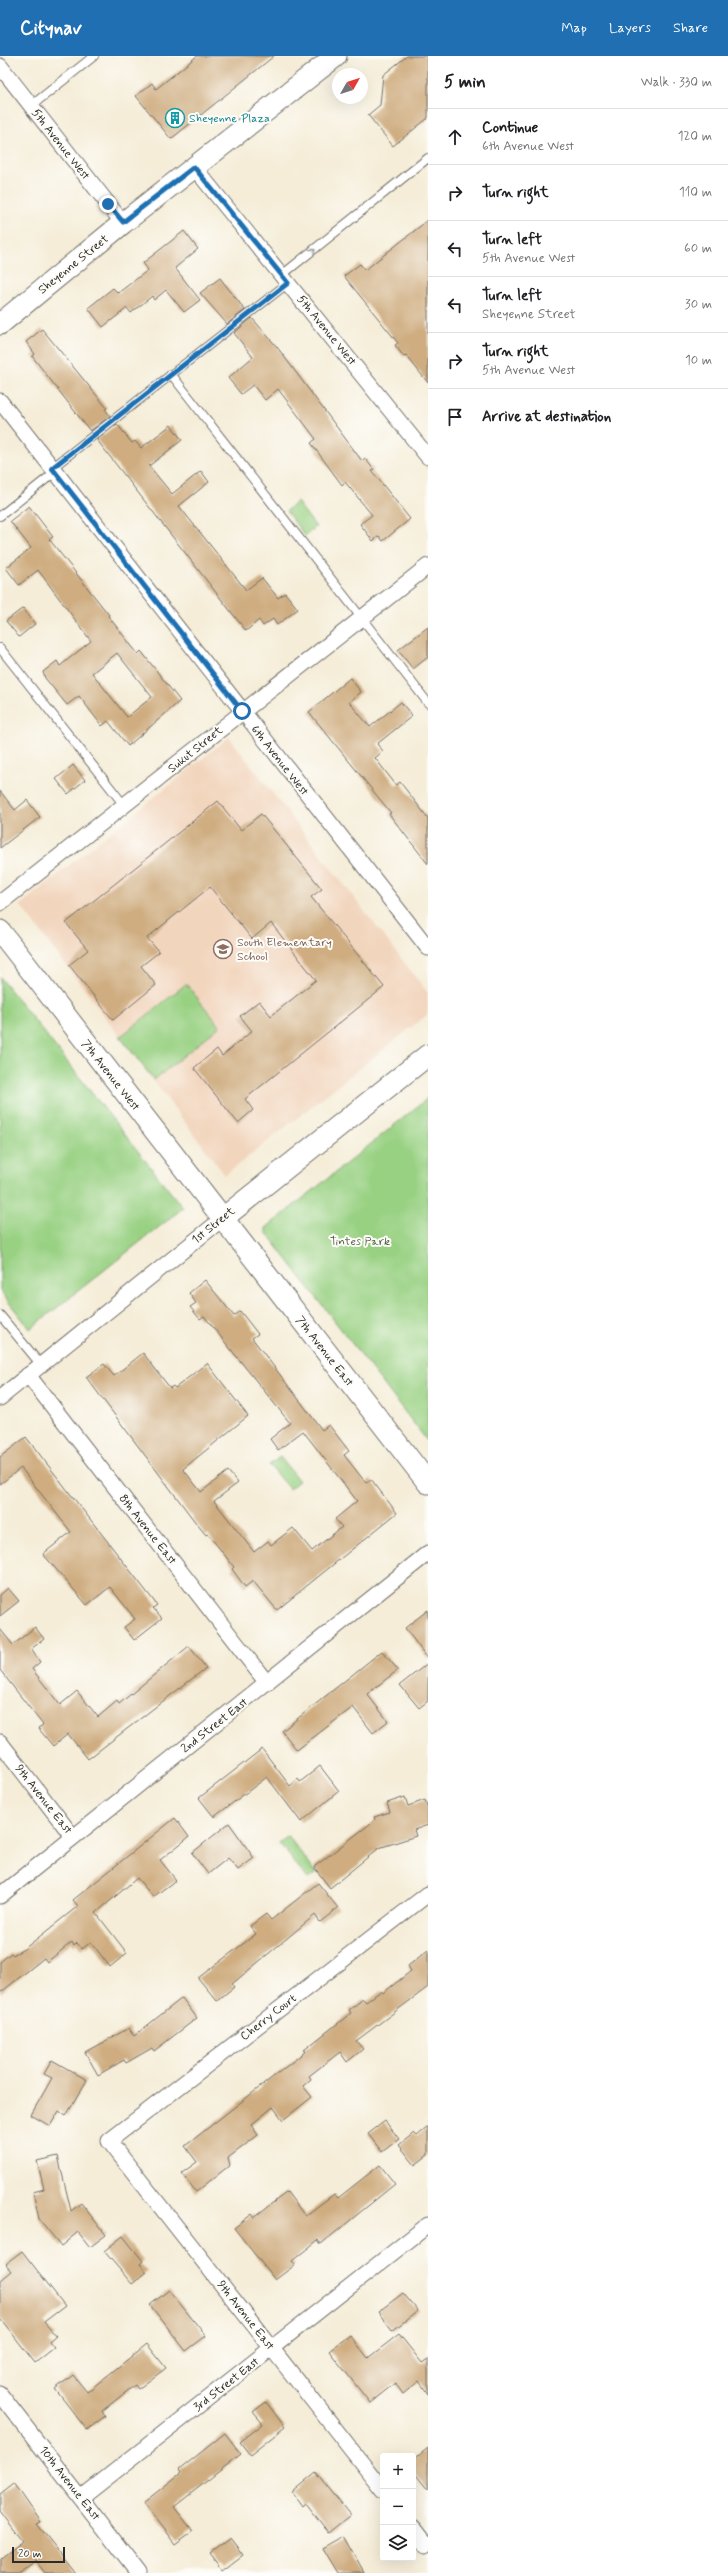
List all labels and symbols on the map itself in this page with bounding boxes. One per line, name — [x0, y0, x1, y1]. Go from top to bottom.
north arrow — [332, 68, 368, 104]
street label: 5th Avenue West — [27, 106, 93, 184]
building icon: Sheyenne Plaza — [164, 107, 186, 129]
place label: Sheyenne Plaza — [189, 111, 270, 127]
route end — [99, 195, 117, 213]
street label: Sheyenne Street — [35, 231, 113, 298]
one-way arrow — [308, 249, 315, 256]
street label: 5th Avenue West — [293, 292, 360, 370]
route start — [233, 702, 251, 720]
street label: 6th Avenue West — [247, 722, 312, 800]
street label: Sukut Street — [165, 723, 226, 777]
place label: South Elementary School — [237, 935, 332, 965]
school or university icon: South Elementary School — [212, 938, 234, 960]
street label: 7th Avenue West — [77, 1037, 143, 1115]
street label: 1st Street — [189, 1203, 239, 1248]
park label: Tintes Park — [330, 1234, 390, 1250]
street label: 7th Avenue East — [292, 1313, 357, 1391]
street label: 8th Avenue East — [115, 1491, 180, 1569]
street label: 2nd Street East — [178, 1694, 252, 1757]
street label: 9th Avenue East — [11, 1762, 76, 1838]
street label: Cherry Court — [237, 1990, 300, 2045]
street label: 9th Avenue East — [213, 2278, 278, 2354]
street label: 3rd Street East — [191, 2354, 263, 2415]
street label: 10th Avenue East — [35, 2443, 104, 2525]
scale bar — [12, 2545, 65, 2564]

